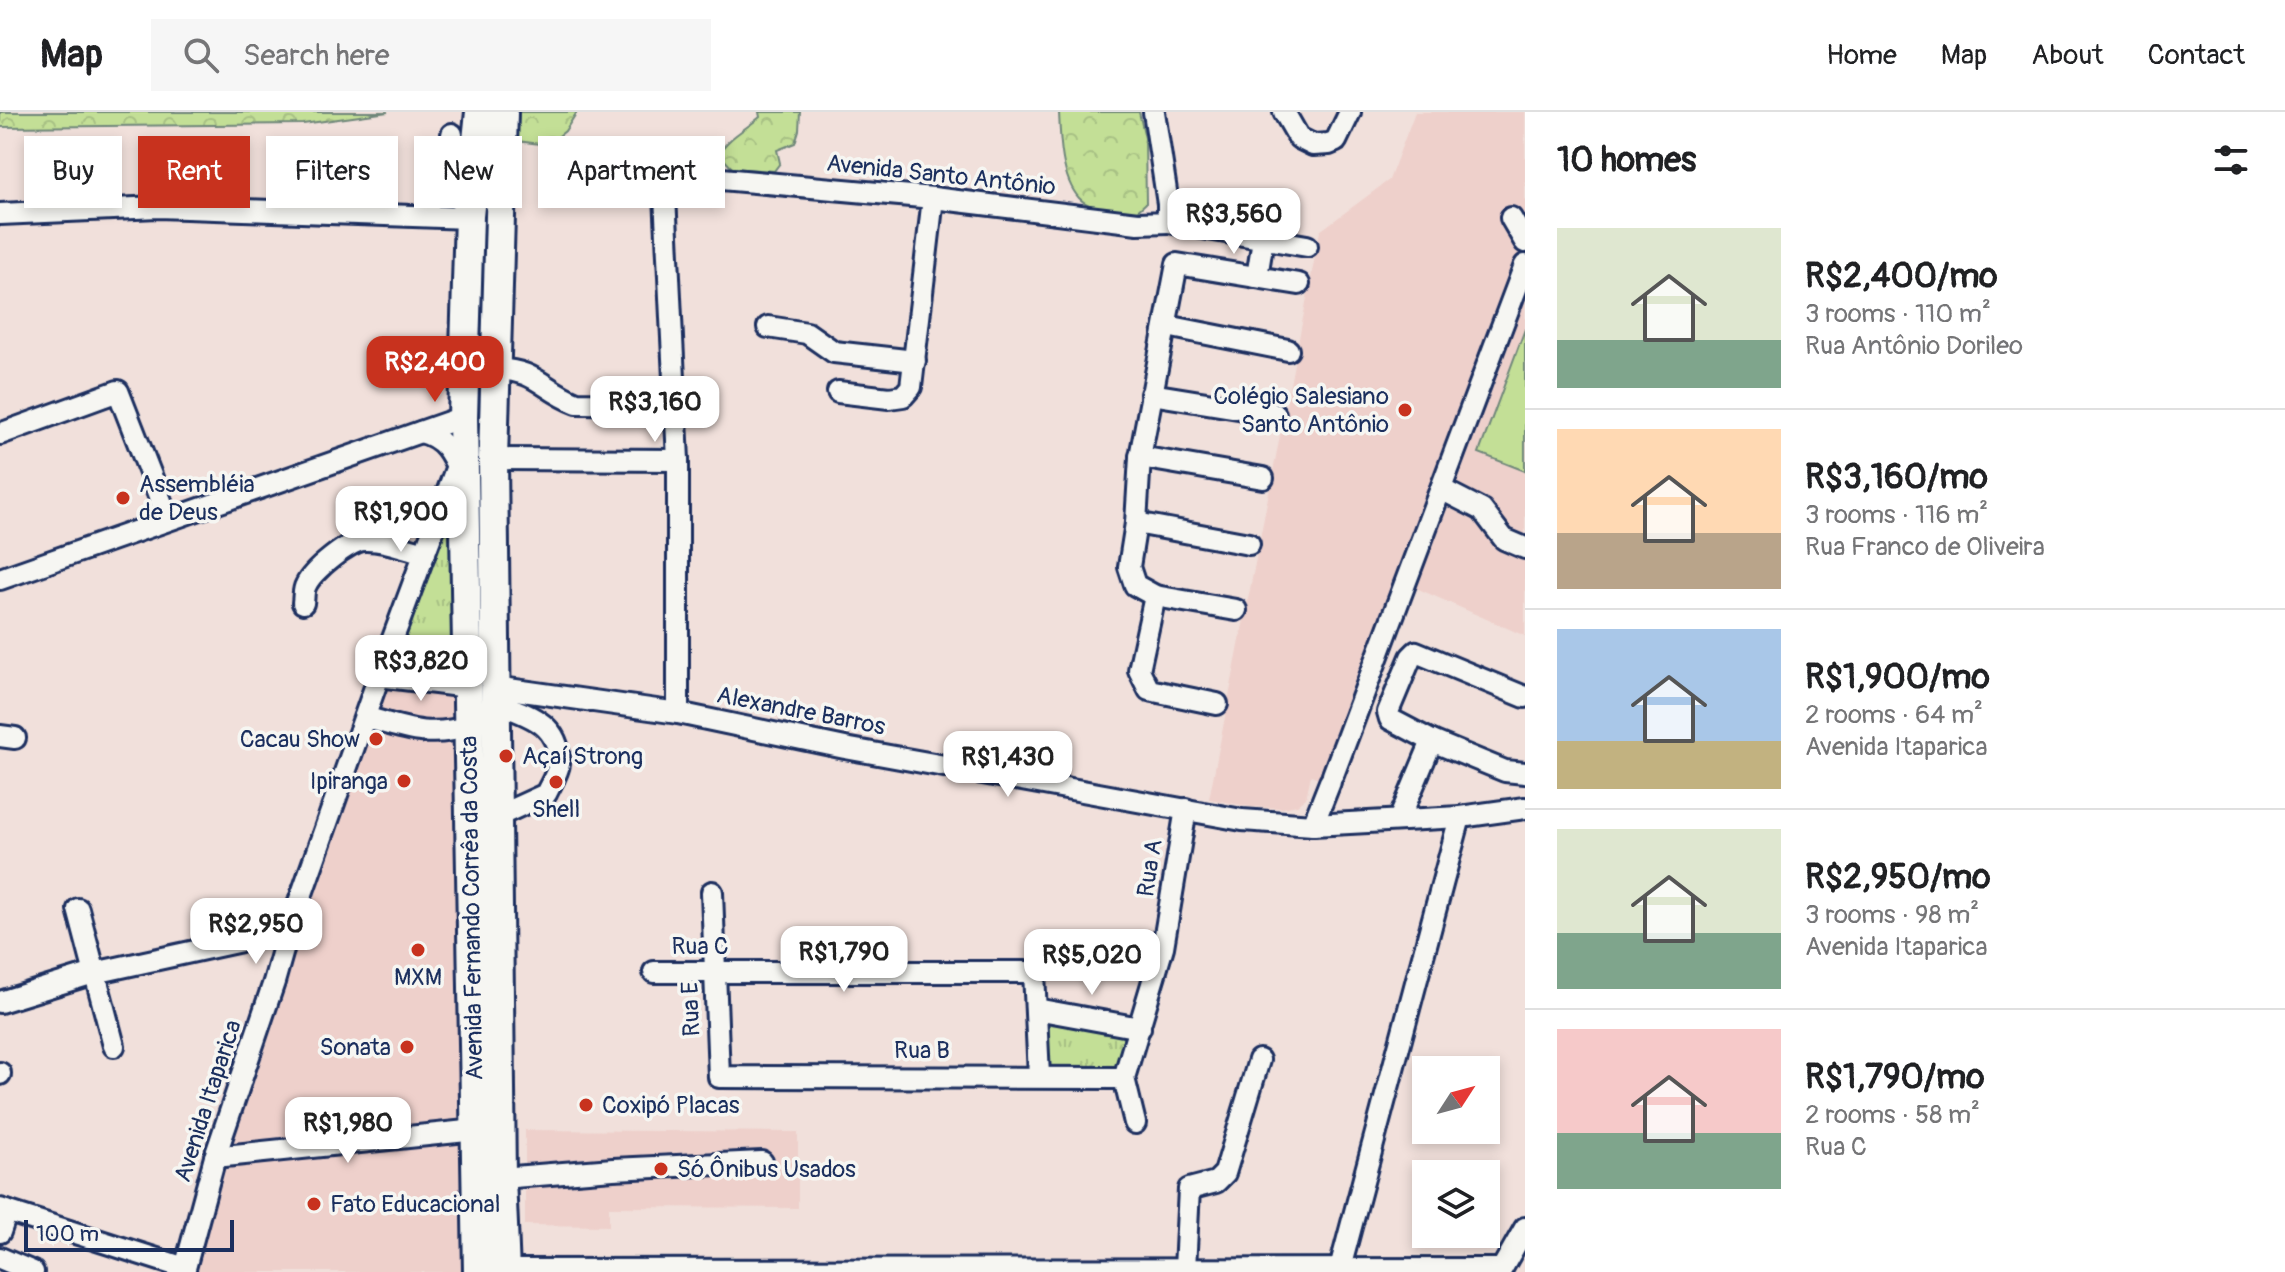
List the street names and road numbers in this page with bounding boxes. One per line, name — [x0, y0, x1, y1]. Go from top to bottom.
street label: Avenida Santo Antônio — [825, 149, 1057, 201]
street label: Alexandre Barros — [714, 680, 888, 742]
street label: Avenida Fernando Corrêa da Costa — [454, 735, 490, 1081]
street label: Rua A — [1131, 837, 1169, 899]
street label: Rua C — [671, 932, 729, 961]
street label: Rua E — [676, 981, 706, 1037]
street label: Avenida Itaparica — [168, 1016, 248, 1186]
street label: Rua B — [894, 1036, 950, 1065]

